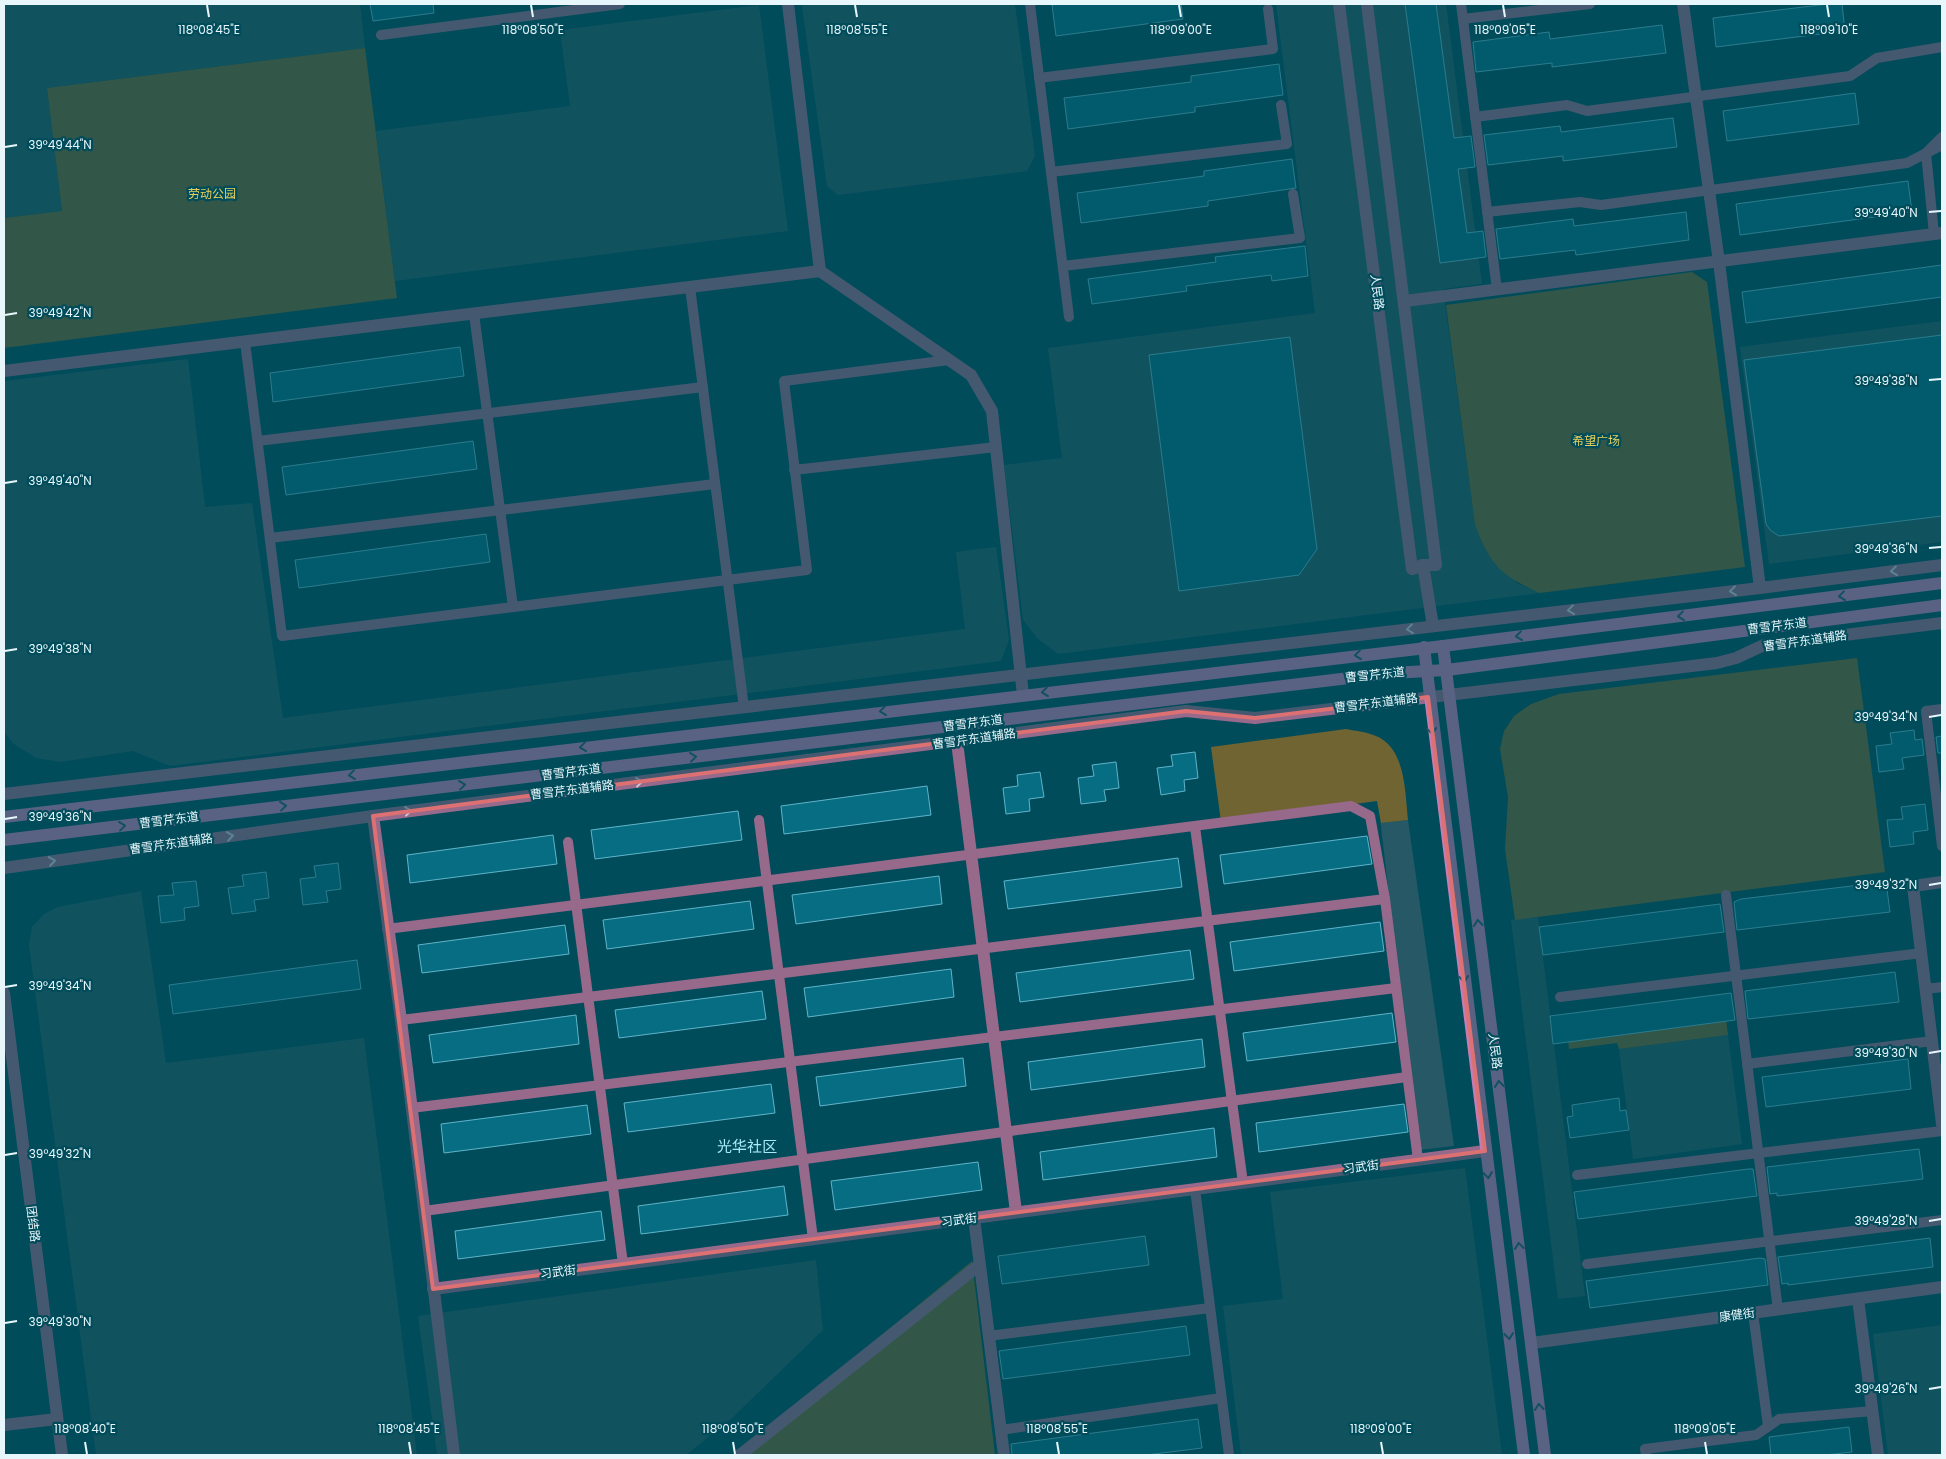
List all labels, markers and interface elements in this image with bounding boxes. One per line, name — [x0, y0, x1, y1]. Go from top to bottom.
text: 118°08'45"E — [178, 21, 240, 38]
text: 118°08'50"E — [502, 21, 564, 38]
text: 118°08'55"E — [826, 21, 888, 38]
text: 118°09'00"E — [1150, 21, 1212, 38]
text: 118°09'05"E — [1474, 21, 1536, 38]
text: 118°09'10"E — [1800, 21, 1858, 38]
text: 39°49'44"N — [28, 136, 92, 153]
park label: 劳动公园 — [188, 185, 236, 202]
text: 39°49'40"N — [1854, 204, 1918, 221]
street label: 人民路 — [1367, 273, 1388, 311]
text: 39°49'42"N — [29, 304, 91, 321]
text: 39°49'38"N — [1854, 372, 1918, 389]
park label: 希望广场 — [1572, 432, 1620, 449]
text: 39°49'40"N — [28, 472, 92, 489]
text: 39°49'36"N — [1854, 540, 1918, 557]
one-way arrow — [1890, 565, 1898, 576]
one-way arrow — [1728, 585, 1736, 596]
one-way arrow — [1837, 590, 1845, 601]
one-way arrow — [1567, 604, 1575, 615]
one-way arrow — [1676, 610, 1684, 621]
street label: 曹雪芹东道 — [1746, 613, 1808, 638]
one-way arrow — [1406, 623, 1414, 634]
street label: 曹雪芹东道辅路 — [1762, 626, 1848, 655]
one-way arrow — [1515, 630, 1523, 641]
text: 39°49'38"N — [28, 640, 92, 657]
one-way arrow — [1354, 649, 1362, 660]
street label: 曹雪芹东道 — [1344, 663, 1406, 686]
one-way arrow — [1040, 686, 1048, 697]
street label: 曹雪芹东道辅路 — [1333, 689, 1419, 716]
one-way arrow — [879, 705, 887, 716]
text: 39°49'34"N — [1854, 708, 1918, 725]
street label: 曹雪芹东道 — [942, 710, 1004, 735]
street label: 曹雪芹东道辅路 — [931, 724, 1017, 753]
one-way arrow — [1427, 726, 1437, 735]
one-way arrow — [579, 741, 587, 752]
one-way arrow — [689, 752, 697, 763]
street label: 曹雪芹东道 — [540, 759, 602, 784]
one-way arrow — [348, 769, 356, 780]
street label: 曹雪芹东道辅路 — [529, 776, 615, 803]
one-way arrow — [635, 777, 643, 788]
one-way arrow — [458, 780, 466, 791]
one-way arrow — [279, 802, 287, 812]
one-way arrow — [405, 806, 413, 817]
street label: 曹雪芹东道 — [138, 807, 200, 832]
text: 39°49'36"N — [28, 808, 92, 825]
one-way arrow — [118, 821, 126, 832]
street label: 曹雪芹东道辅路 — [128, 829, 214, 858]
one-way arrow — [227, 831, 235, 842]
one-way arrow — [48, 857, 56, 867]
text: 39°49'32"N — [1855, 876, 1917, 893]
one-way arrow — [1474, 919, 1484, 928]
one-way arrow — [1458, 975, 1469, 983]
text: 39°49'34"N — [28, 977, 92, 994]
street label: 人民路 — [1485, 1032, 1506, 1070]
text: 39°49'30"N — [1854, 1044, 1918, 1061]
one-way arrow — [1494, 1080, 1505, 1088]
district label: 光华社区 — [717, 1136, 777, 1157]
text: 39°49'32"N — [29, 1145, 91, 1162]
street label: 习武街 — [1342, 1156, 1380, 1177]
one-way arrow — [1483, 1170, 1493, 1179]
street label: 团结路 — [23, 1205, 44, 1243]
street label: 习武街 — [940, 1209, 978, 1230]
text: 39°49'28"N — [1855, 1212, 1917, 1229]
one-way arrow — [1515, 1241, 1525, 1250]
street label: 习武街 — [539, 1261, 577, 1282]
street label: 康健街 — [1718, 1304, 1756, 1325]
text: 39°49'30"N — [28, 1313, 92, 1330]
one-way arrow — [1503, 1332, 1514, 1340]
text: 39°49'26"N — [1854, 1380, 1918, 1397]
one-way arrow — [1534, 1403, 1545, 1411]
text: 118°08'40"E — [54, 1420, 116, 1437]
text: 118°08'45"E — [378, 1420, 440, 1437]
text: 118°08'50"E — [702, 1420, 764, 1437]
text: 118°08'55"E — [1026, 1420, 1088, 1437]
text: 118°09'00"E — [1350, 1420, 1412, 1437]
text: 118°09'05"E — [1674, 1420, 1736, 1437]

